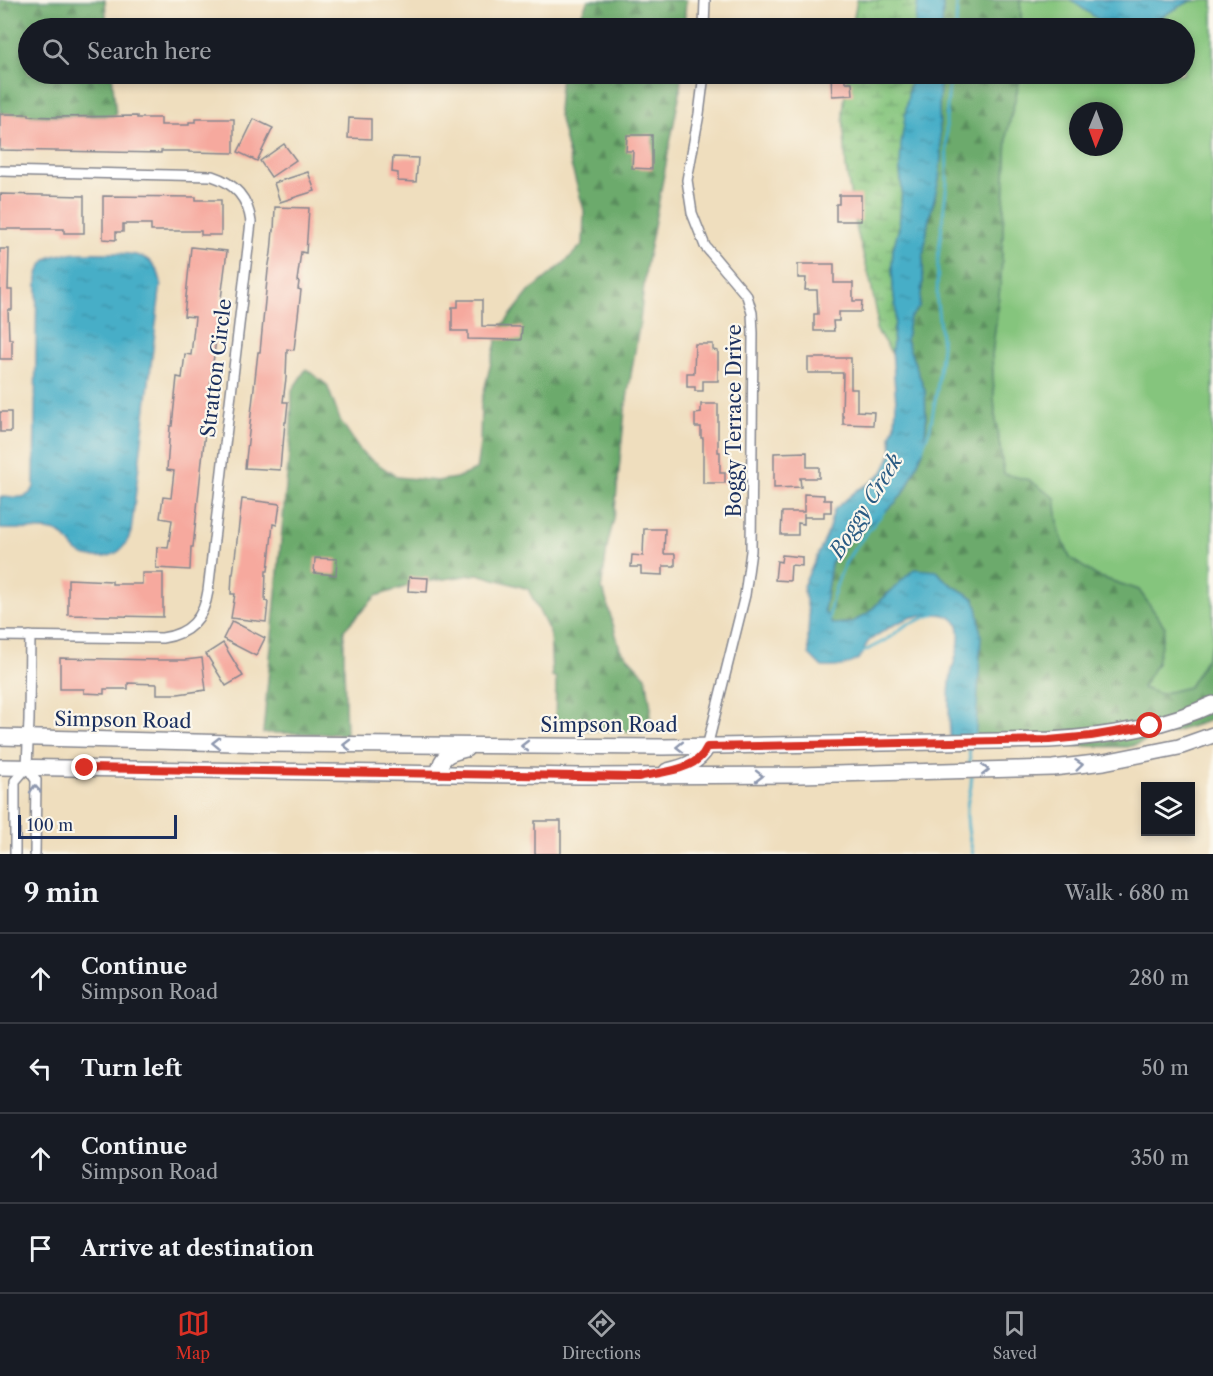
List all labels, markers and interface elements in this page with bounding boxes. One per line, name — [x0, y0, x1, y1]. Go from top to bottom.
search box — [18, 18, 1195, 84]
icon: search — [39, 35, 72, 68]
text: Search here — [87, 38, 212, 65]
north arrow — [1069, 102, 1123, 156]
street label: Stratton Circle — [196, 297, 236, 439]
street label: Boggy Terrace Drive — [722, 324, 746, 518]
water label: Boggy Creek — [823, 449, 907, 564]
street label: Simpson Road — [54, 707, 192, 733]
route start — [1136, 712, 1162, 738]
street label: Simpson Road — [540, 713, 678, 737]
one-way arrow — [212, 737, 221, 749]
one-way arrow — [342, 738, 351, 751]
one-way arrow — [521, 740, 530, 752]
one-way arrow — [675, 741, 684, 753]
route end — [71, 754, 97, 780]
one-way arrow — [1074, 759, 1083, 772]
one-way arrow — [980, 764, 989, 776]
one-way arrow — [755, 770, 764, 782]
map controls — [1141, 782, 1195, 836]
button: layers — [1141, 782, 1195, 836]
one-way arrow — [29, 784, 42, 793]
scale bar — [18, 812, 177, 840]
text: 100 m — [27, 815, 73, 835]
text: 9 min — [24, 877, 99, 909]
text: Walk · 680 m — [1065, 881, 1189, 905]
text: Continue — [81, 953, 187, 980]
icon: ahead — [24, 962, 57, 995]
text: 280 m — [1129, 966, 1189, 990]
text: Simpson Road — [81, 980, 218, 1004]
icon: left — [24, 1052, 57, 1085]
text: Turn left — [81, 1055, 182, 1082]
text: 50 m — [1142, 1056, 1189, 1080]
text: Continue — [81, 1133, 187, 1160]
icon: ahead — [24, 1142, 57, 1175]
text: 350 m — [1131, 1146, 1189, 1170]
text: Simpson Road — [81, 1160, 218, 1184]
icon: arrive — [24, 1232, 57, 1265]
text: Arrive at destination — [81, 1235, 314, 1262]
tab: Map — [176, 1307, 210, 1363]
tab: Directions — [562, 1307, 641, 1363]
tab: Saved — [993, 1307, 1037, 1363]

